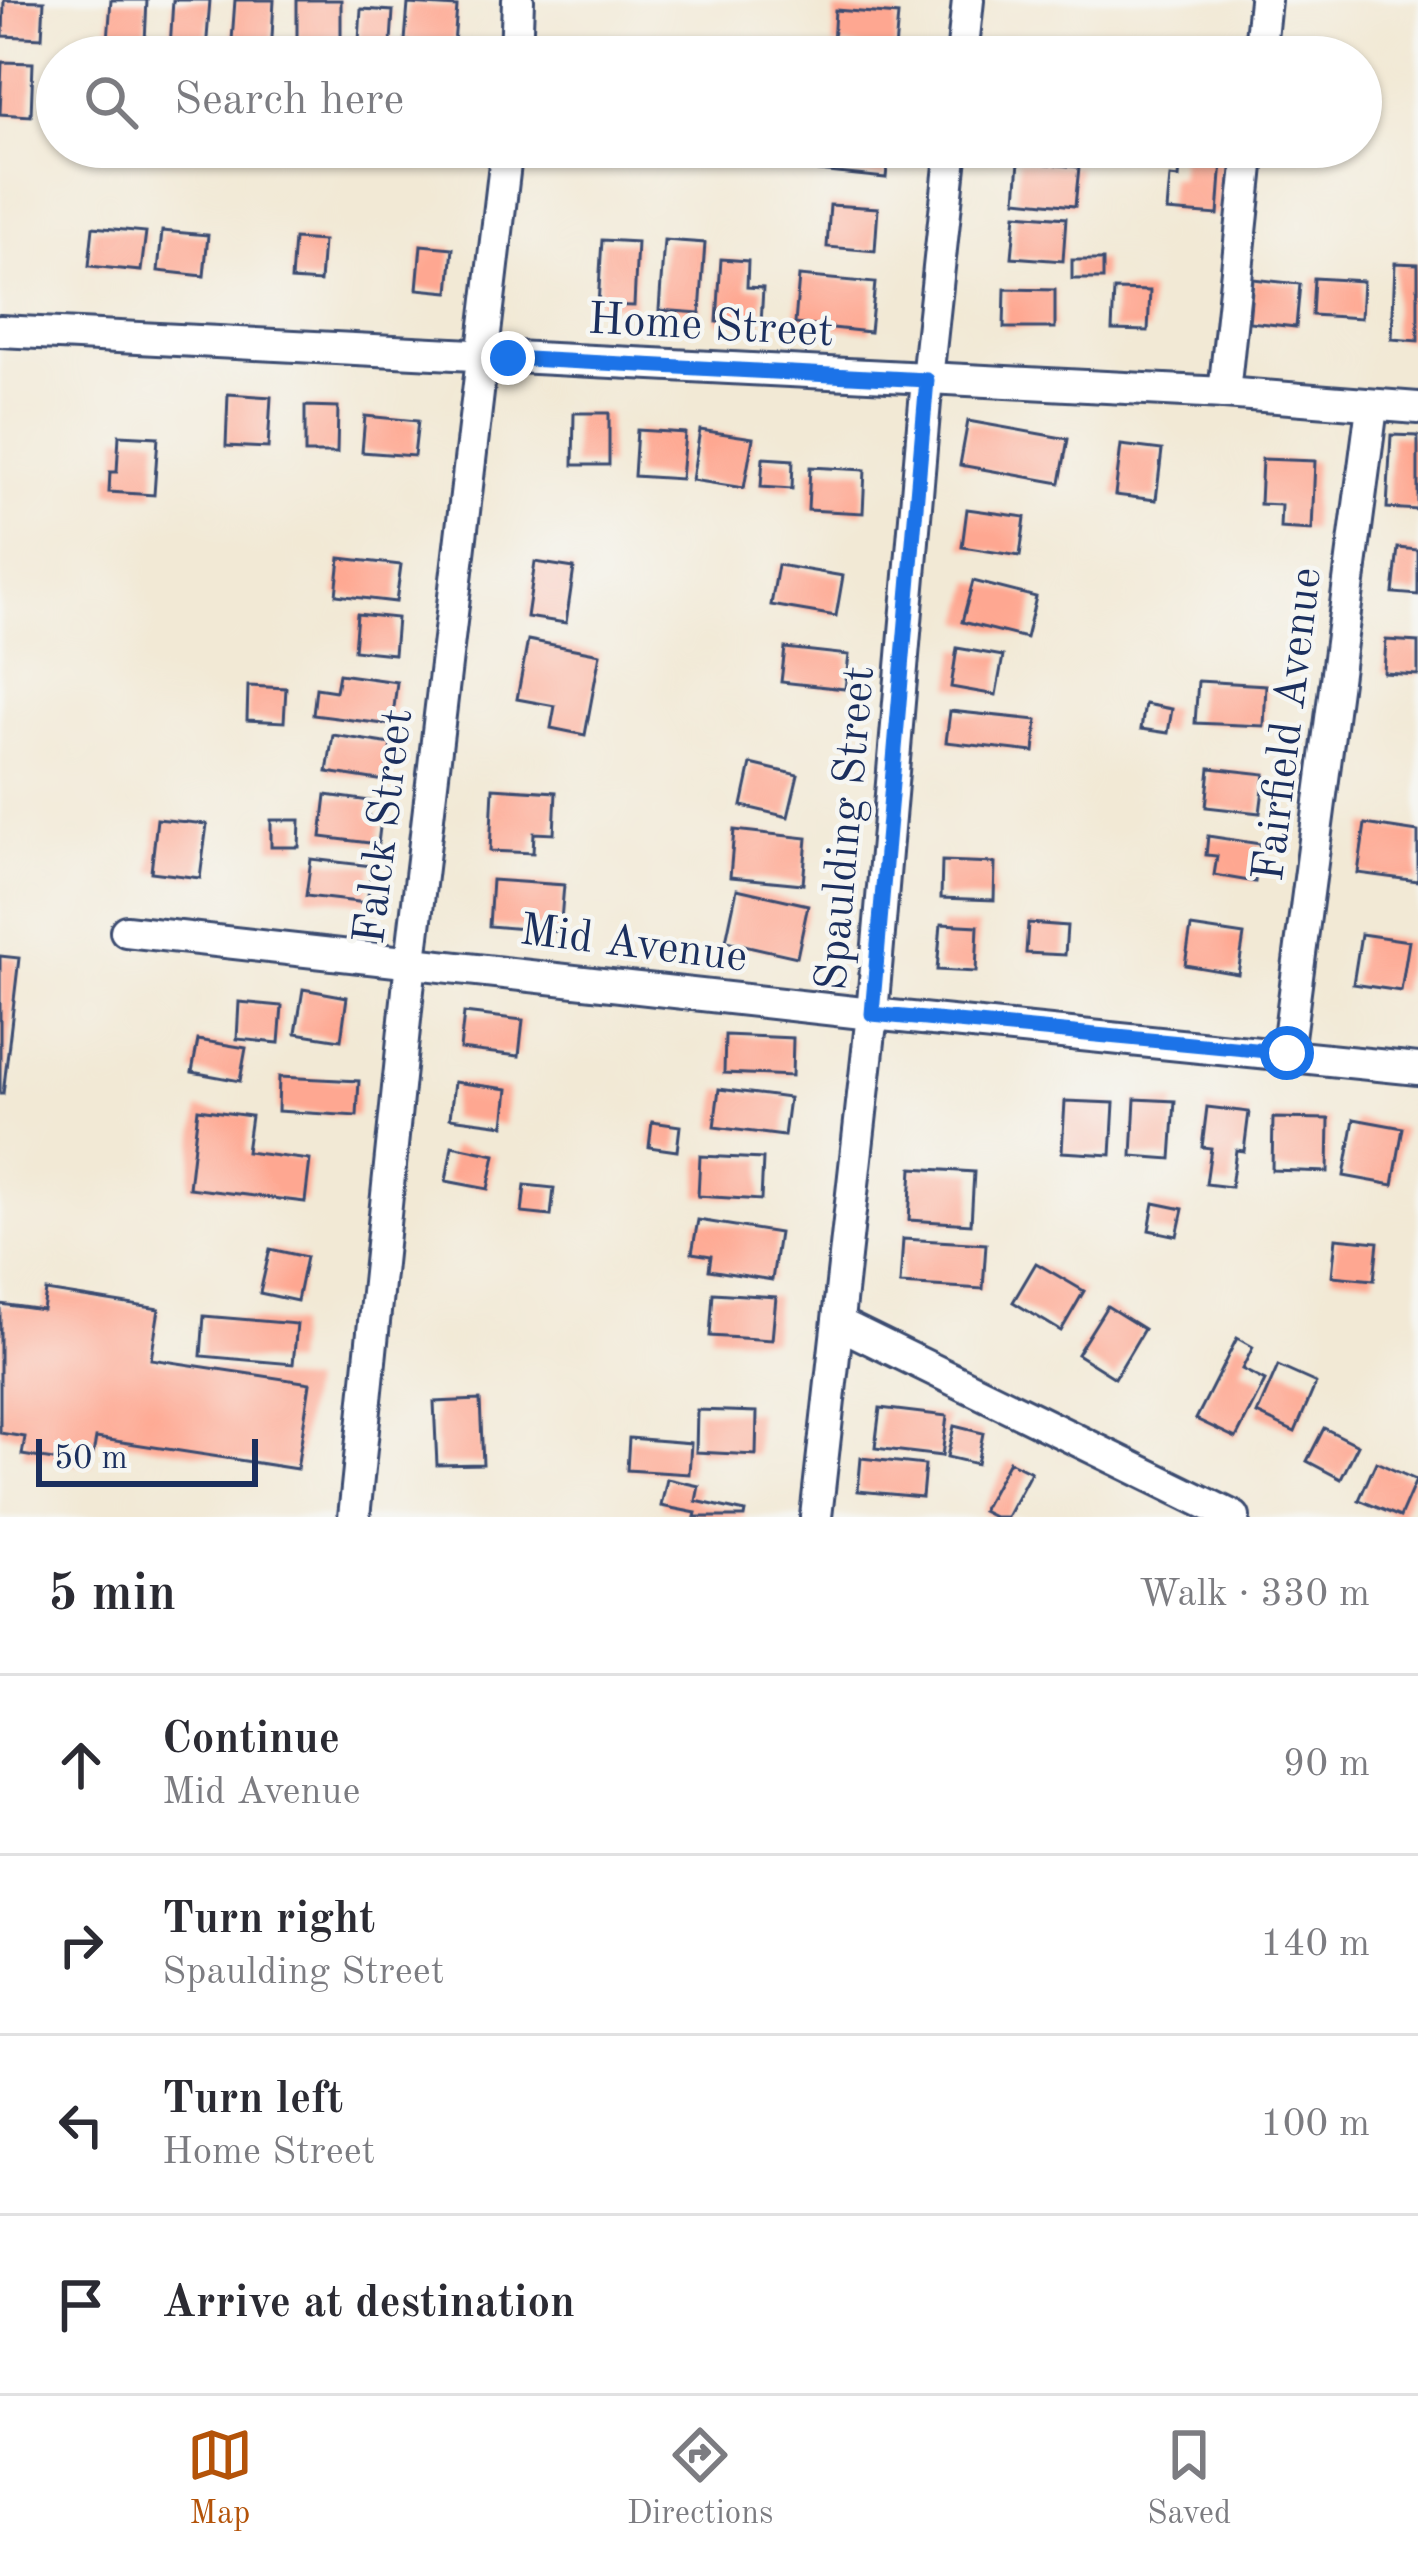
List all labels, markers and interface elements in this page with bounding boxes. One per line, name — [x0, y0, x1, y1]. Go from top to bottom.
search box — [36, 36, 1382, 168]
icon: search — [78, 69, 144, 135]
text: Search here — [174, 79, 404, 124]
street label: Home Street — [587, 299, 835, 356]
route end — [481, 331, 535, 385]
street label: Fairfield Avenue — [1248, 565, 1331, 884]
street label: Spaulding Street — [811, 664, 884, 993]
street label: Falck Street — [349, 706, 422, 947]
street label: Mid Avenue — [517, 909, 750, 982]
route start — [1260, 1026, 1314, 1080]
scale bar — [36, 1433, 258, 1486]
text: 50 m — [54, 1443, 128, 1476]
text: 5 min — [48, 1570, 176, 1621]
text: Walk · 330 m — [1139, 1575, 1370, 1614]
text: Continue — [162, 1718, 340, 1763]
icon: ahead — [48, 1732, 114, 1798]
text: 90 m — [1283, 1745, 1370, 1784]
text: Mid Avenue — [162, 1773, 360, 1812]
text: Turn right — [162, 1898, 375, 1943]
icon: right — [48, 1912, 114, 1978]
text: 140 m — [1260, 1925, 1370, 1964]
text: Spaulding Street — [162, 1953, 444, 1992]
text: Turn left — [162, 2078, 343, 2123]
icon: left — [48, 2092, 114, 2158]
text: 100 m — [1260, 2105, 1370, 2144]
text: Home Street — [162, 2133, 375, 2172]
icon: arrive — [48, 2272, 114, 2338]
text: Arrive at destination — [162, 2282, 575, 2327]
tab: Map — [187, 2422, 253, 2535]
tab: Directions — [627, 2422, 773, 2535]
tab: Saved — [1147, 2422, 1231, 2535]

